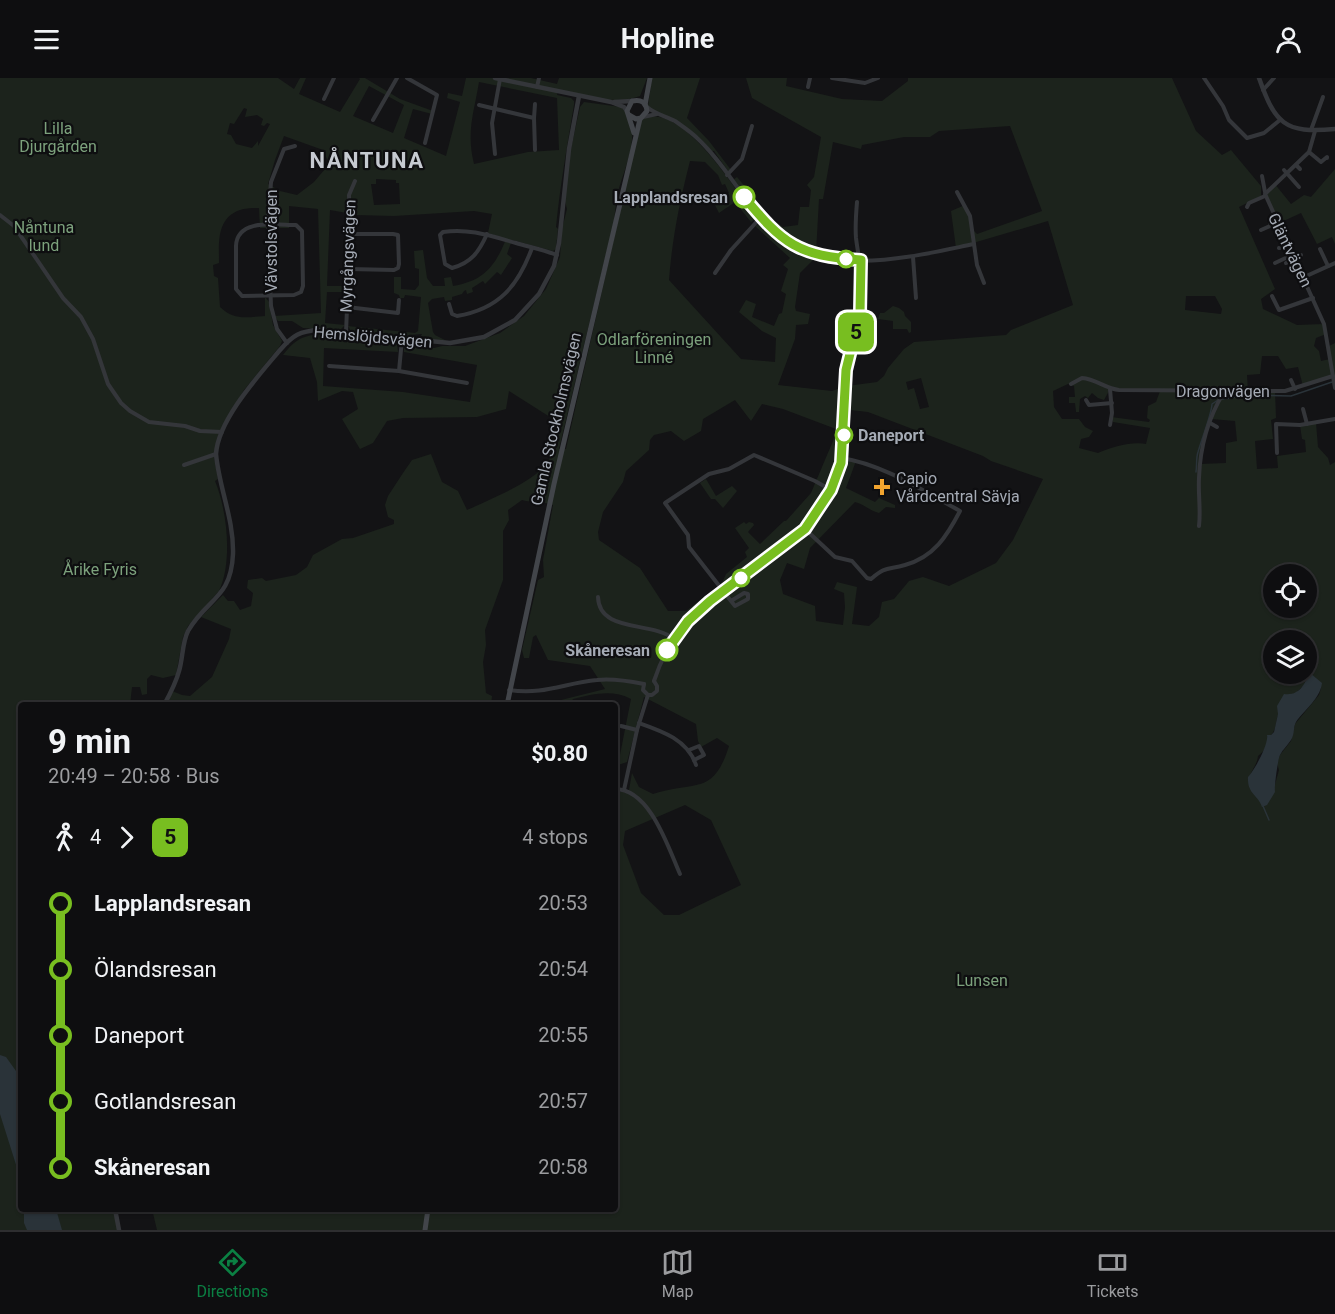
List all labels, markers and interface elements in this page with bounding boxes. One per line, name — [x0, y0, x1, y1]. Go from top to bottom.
icon: menu — [30, 23, 63, 56]
text: Hopline — [621, 23, 714, 55]
icon: person — [1272, 23, 1305, 56]
park label: Lilla Djurgården — [19, 119, 97, 156]
district label: NÅNTUNA — [310, 147, 424, 173]
marker: Lapplandsresan — [733, 186, 755, 208]
place label: Lapplandsresan — [614, 188, 728, 207]
street label: Vävstolsvägen — [262, 189, 281, 293]
street label: Myrgångsvägen — [337, 199, 359, 313]
street label: Gläntvägen — [1264, 210, 1316, 290]
park label: Nåntuna lund — [14, 218, 74, 255]
unlabelled marker — [837, 250, 855, 268]
line badge: 5 — [836, 312, 876, 352]
text: 5 — [850, 320, 862, 344]
street label: Hemslöjdsvägen — [313, 322, 433, 352]
park label: Odlarföreningen Linné — [597, 330, 711, 367]
street label: Gamla Stockholmsvägen — [527, 331, 585, 507]
street label: Dragonvägen — [1176, 382, 1270, 401]
marker: Daneport — [835, 426, 853, 444]
place label: Daneport — [858, 426, 925, 445]
place label: Capio Vårdcentral Sävja — [896, 469, 1020, 506]
marker: Capio Vårdcentral Sävja — [873, 478, 891, 496]
park label: Årike Fyris — [63, 559, 137, 579]
map controls — [1263, 564, 1317, 684]
button: locate — [1263, 564, 1317, 618]
unlabelled marker — [732, 569, 750, 587]
button: layers — [1263, 630, 1317, 684]
marker: Skåneresan — [656, 639, 678, 661]
place label: Skåneresan — [565, 641, 650, 660]
text: 9 min — [48, 722, 131, 761]
text: $0.80 — [531, 741, 588, 766]
text: 20:49 – 20:58 · Bus — [48, 764, 220, 788]
icon: walk — [48, 821, 81, 854]
icon: forward — [110, 821, 143, 854]
text: 4 — [90, 825, 101, 849]
text: 5 — [164, 825, 176, 849]
text: 4 stops — [522, 825, 588, 849]
text: Lapplandsresan — [94, 891, 251, 916]
text: 20:53 — [538, 891, 588, 915]
text: Ölandsresan — [94, 957, 217, 982]
text: 20:54 — [538, 957, 588, 981]
park label: Lunsen — [956, 971, 1008, 990]
text: Daneport — [94, 1023, 184, 1048]
text: 20:55 — [538, 1023, 588, 1047]
text: Gotlandsresan — [94, 1089, 236, 1114]
text: 20:57 — [538, 1089, 588, 1113]
text: Skåneresan — [94, 1155, 210, 1180]
text: 20:58 — [538, 1155, 588, 1179]
tab: Directions — [196, 1246, 268, 1301]
tab: Map — [661, 1246, 694, 1301]
tab: Tickets — [1087, 1246, 1139, 1301]

